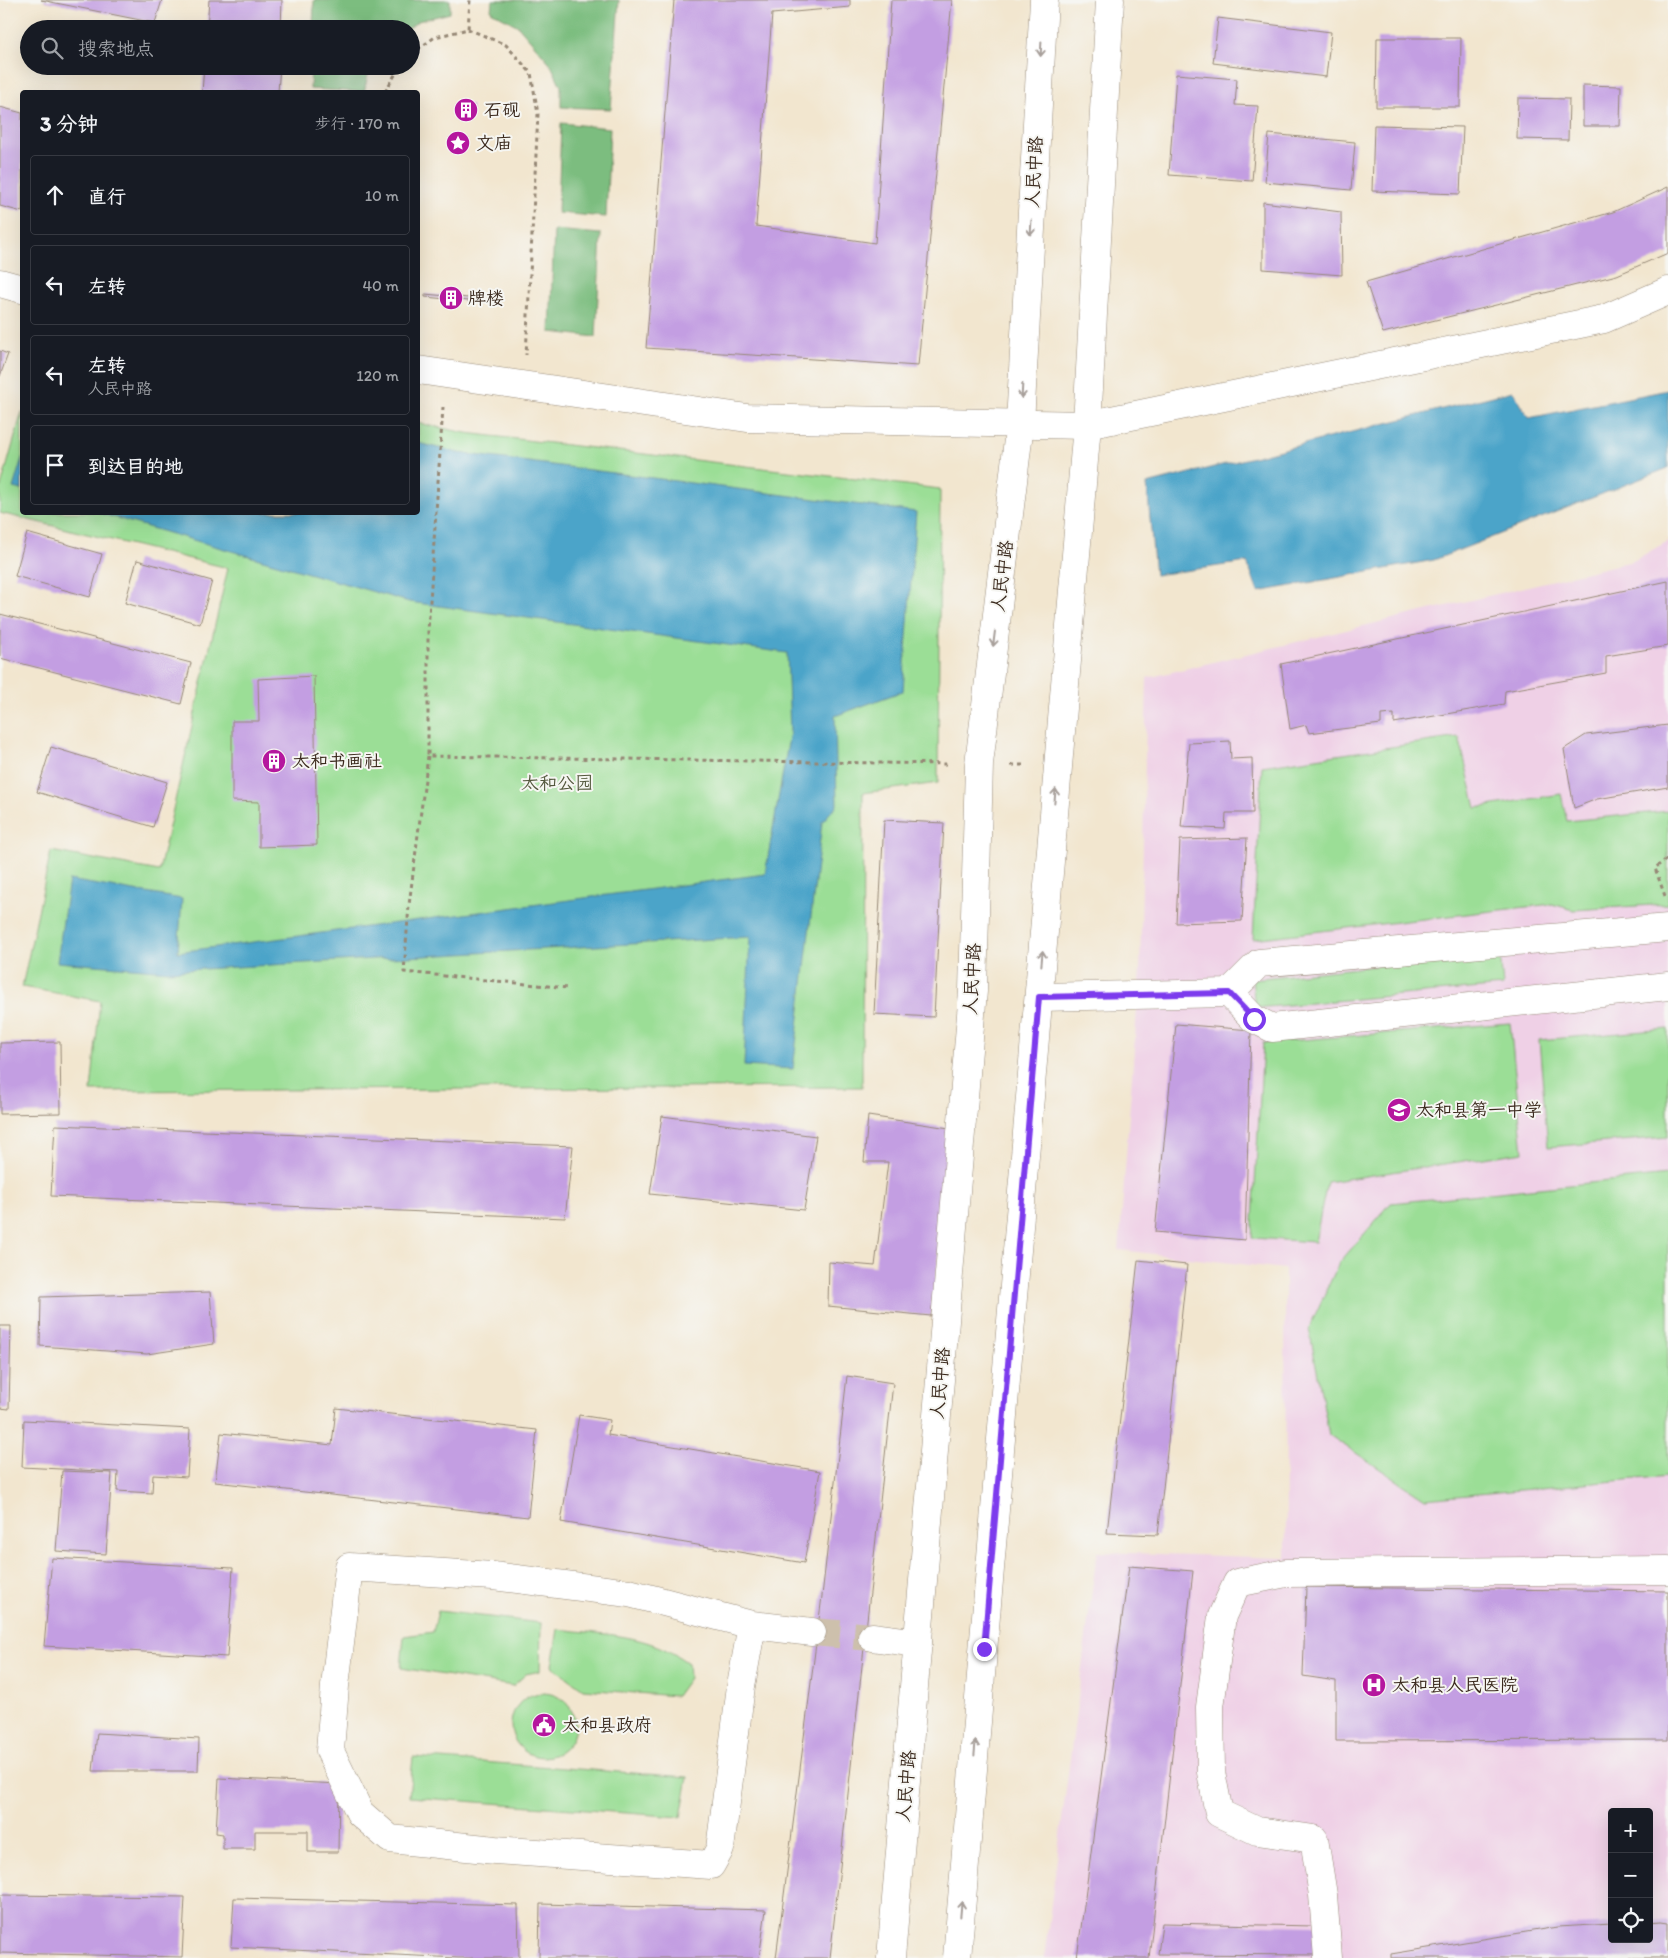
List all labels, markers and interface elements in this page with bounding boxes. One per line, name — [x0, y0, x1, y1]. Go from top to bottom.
search box — [20, 20, 420, 75]
icon: search — [38, 34, 66, 62]
text: 搜索地点 — [78, 37, 154, 60]
one-way arrow — [1037, 40, 1046, 56]
building icon: 石砚 — [453, 97, 479, 123]
place label: 石砚 — [484, 99, 520, 121]
text: 3 分钟 — [40, 111, 98, 136]
text: 步行 · 170 m — [315, 114, 400, 133]
place icon: 文庙 — [445, 130, 471, 156]
place label: 文庙 — [476, 132, 512, 154]
street label: 人民中路 — [1021, 135, 1047, 209]
icon: ahead — [41, 181, 69, 209]
text: 直行 — [88, 185, 126, 208]
text: 10 m — [365, 186, 399, 205]
one-way arrow — [1027, 220, 1036, 236]
icon: left — [41, 271, 69, 299]
text: 左转 — [88, 275, 126, 298]
text: 40 m — [362, 276, 399, 295]
building icon: 牌楼 — [438, 285, 464, 311]
place label: 牌楼 — [468, 287, 504, 309]
text: 左转 — [88, 354, 126, 377]
icon: left — [41, 361, 69, 389]
text: 120 m — [356, 366, 399, 385]
text: 人民中路 — [88, 379, 152, 398]
one-way arrow — [1018, 382, 1027, 398]
icon: arrive — [41, 451, 69, 479]
text: 到达目的地 — [88, 455, 183, 478]
street label: 人民中路 — [987, 539, 1017, 613]
one-way arrow — [989, 631, 999, 647]
building icon: 太和书画社 — [261, 748, 287, 774]
place label: 太和书画社 — [292, 750, 382, 772]
park label: 太和公园 — [521, 772, 593, 794]
one-way arrow — [1051, 788, 1060, 804]
street label: 人民中路 — [959, 942, 985, 1016]
one-way arrow — [1037, 950, 1047, 966]
route start — [1243, 1008, 1266, 1031]
school or university icon: 太和县第一中学 — [1386, 1097, 1412, 1123]
place label: 太和县第一中学 — [1416, 1099, 1542, 1121]
street label: 人民中路 — [926, 1346, 954, 1420]
route end — [973, 1638, 996, 1661]
hospital icon: 太和县人民医院 — [1361, 1672, 1387, 1698]
place label: 太和县人民医院 — [1392, 1674, 1518, 1696]
public building icon: 太和县政府 — [531, 1712, 557, 1738]
place label: 太和县政府 — [562, 1714, 652, 1736]
one-way arrow — [970, 1740, 980, 1756]
street label: 人民中路 — [892, 1749, 920, 1823]
map controls — [1608, 1808, 1653, 1943]
button: + — [1608, 1808, 1653, 1853]
button: − — [1608, 1853, 1653, 1898]
button: locate — [1608, 1898, 1653, 1943]
one-way arrow — [957, 1902, 966, 1918]

